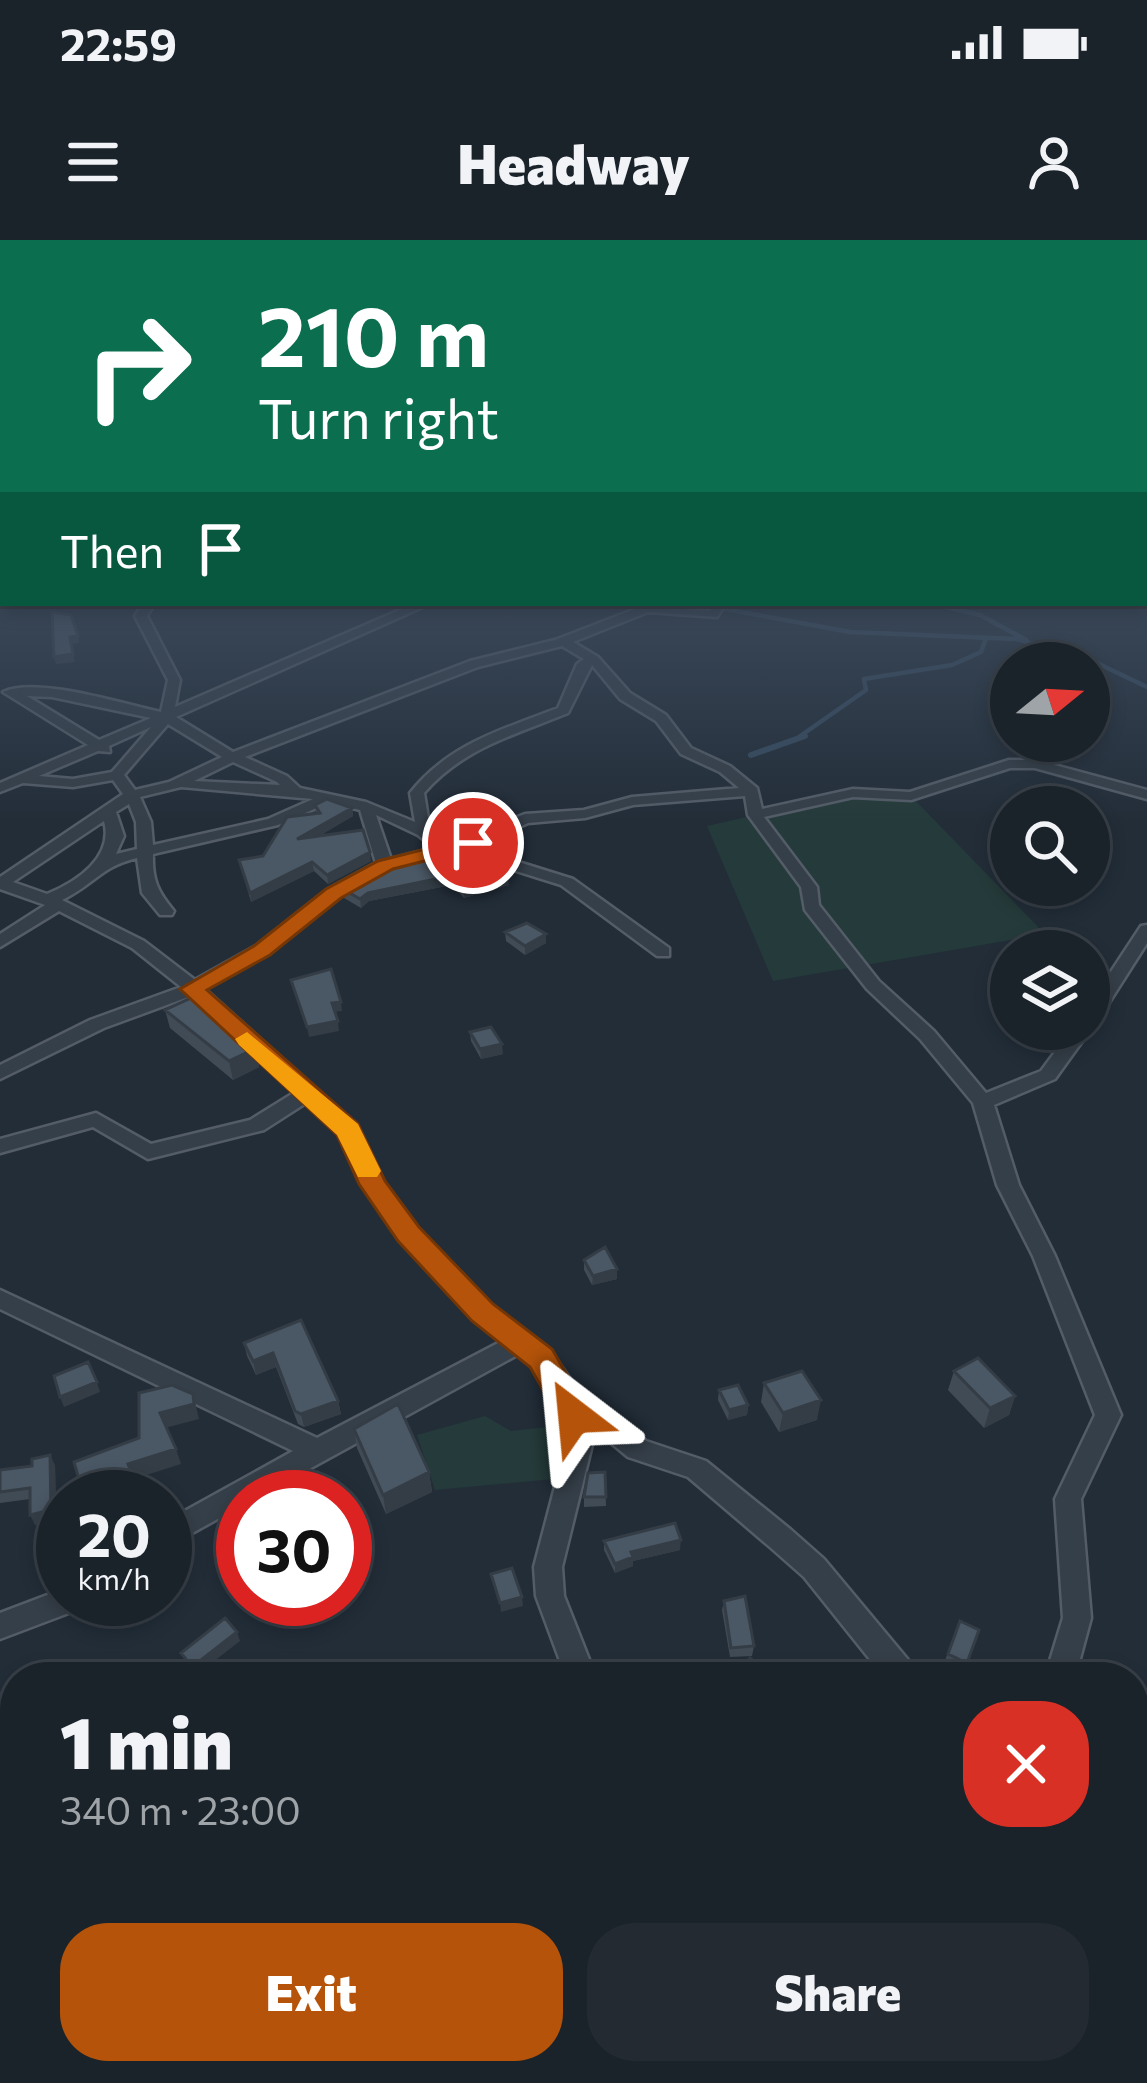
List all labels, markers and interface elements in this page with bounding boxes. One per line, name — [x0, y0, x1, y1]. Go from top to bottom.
text: 22:59 — [60, 15, 177, 70]
icon: menu — [60, 129, 126, 195]
text: Headway — [457, 129, 690, 195]
icon: person — [1021, 129, 1087, 195]
text: 210 m — [258, 282, 489, 384]
icon: right — [60, 288, 216, 444]
text: Turn right — [258, 384, 499, 450]
icon: arrive — [188, 516, 254, 582]
text: Then — [60, 522, 164, 577]
north arrow — [990, 642, 1110, 762]
map controls — [990, 642, 1110, 1050]
button: search — [990, 786, 1110, 906]
pin — [422, 792, 524, 894]
icon: arrive — [440, 810, 506, 876]
button: layers — [990, 930, 1110, 1050]
position arrow — [511, 1353, 637, 1479]
speed limit sign: 30 — [216, 1470, 372, 1626]
text: 20 — [77, 1496, 151, 1569]
text: km/h — [78, 1559, 150, 1596]
text: 1 min — [60, 1696, 233, 1784]
button: close — [963, 1701, 1089, 1827]
text: 340 m · 23:00 — [60, 1785, 301, 1833]
button: Exit — [60, 1923, 563, 2061]
button: Share — [587, 1923, 1089, 2061]

